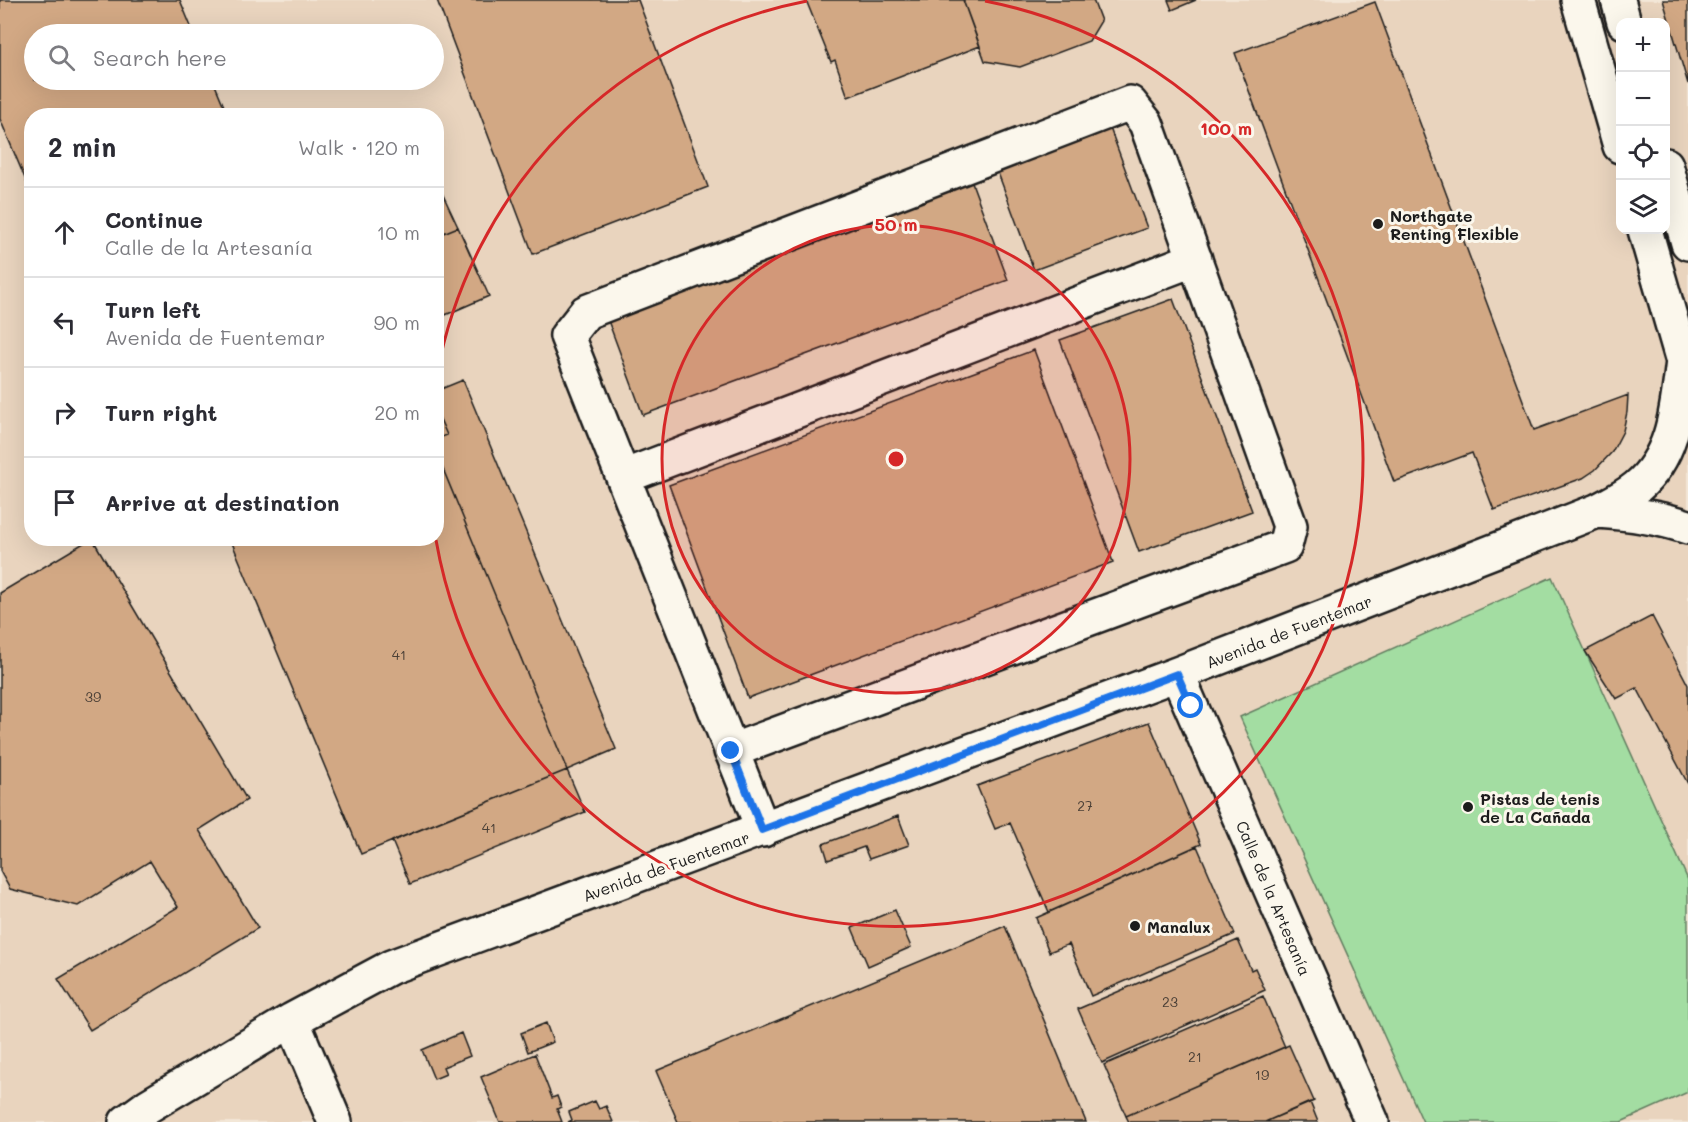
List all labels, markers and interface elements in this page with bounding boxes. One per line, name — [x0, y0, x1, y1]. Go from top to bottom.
map controls — [1616, 18, 1670, 234]
button: + — [1616, 18, 1670, 72]
search box — [24, 24, 444, 90]
icon: search — [45, 41, 78, 74]
text: Search here — [93, 43, 227, 72]
button: − — [1616, 72, 1670, 126]
text: 100 m — [1200, 116, 1252, 140]
button: locate — [1616, 126, 1670, 180]
text: 2 min — [48, 130, 116, 164]
text: Walk · 120 m — [298, 134, 420, 160]
button: layers — [1616, 180, 1670, 234]
text: Continue — [105, 205, 203, 234]
place label: Northgate Renting Flexible — [1390, 205, 1519, 244]
text: 50 m — [875, 212, 917, 236]
icon: ahead — [48, 216, 81, 249]
marker: Northgate Renting Flexible — [1371, 217, 1385, 231]
text: 10 m — [376, 219, 420, 245]
text: Calle de la Artesanía — [105, 234, 313, 260]
text: Turn left — [105, 295, 201, 324]
icon: left — [48, 306, 81, 339]
text: 90 m — [374, 309, 420, 335]
text: Avenida de Fuentemar — [105, 324, 325, 350]
icon: right — [48, 396, 81, 429]
text: Turn right — [105, 398, 217, 427]
text: 20 m — [374, 399, 420, 425]
centre of rings — [886, 449, 906, 469]
icon: arrive — [48, 486, 81, 519]
text: Arrive at destination — [105, 488, 340, 517]
street label: Avenida de Fuentemar — [1203, 590, 1375, 672]
house number: 41 — [392, 645, 406, 664]
house number: 39 — [85, 687, 101, 706]
route start — [1177, 692, 1203, 718]
route end — [717, 737, 743, 763]
place label: Pistas de tenis de La Cañada — [1480, 788, 1600, 827]
house number: 27 — [1077, 796, 1093, 815]
marker: Pistas de tenis de La Cañada — [1461, 800, 1475, 814]
street label: Calle de la Artesanía — [1232, 817, 1316, 979]
house number: 41 — [482, 818, 496, 837]
street label: Avenida de Fuentemar — [580, 826, 752, 906]
place label: Manalux — [1147, 916, 1211, 937]
marker: Manalux — [1128, 919, 1142, 933]
house number: 23 — [1162, 992, 1178, 1011]
house number: 21 — [1188, 1047, 1202, 1066]
house number: 19 — [1255, 1065, 1269, 1084]

